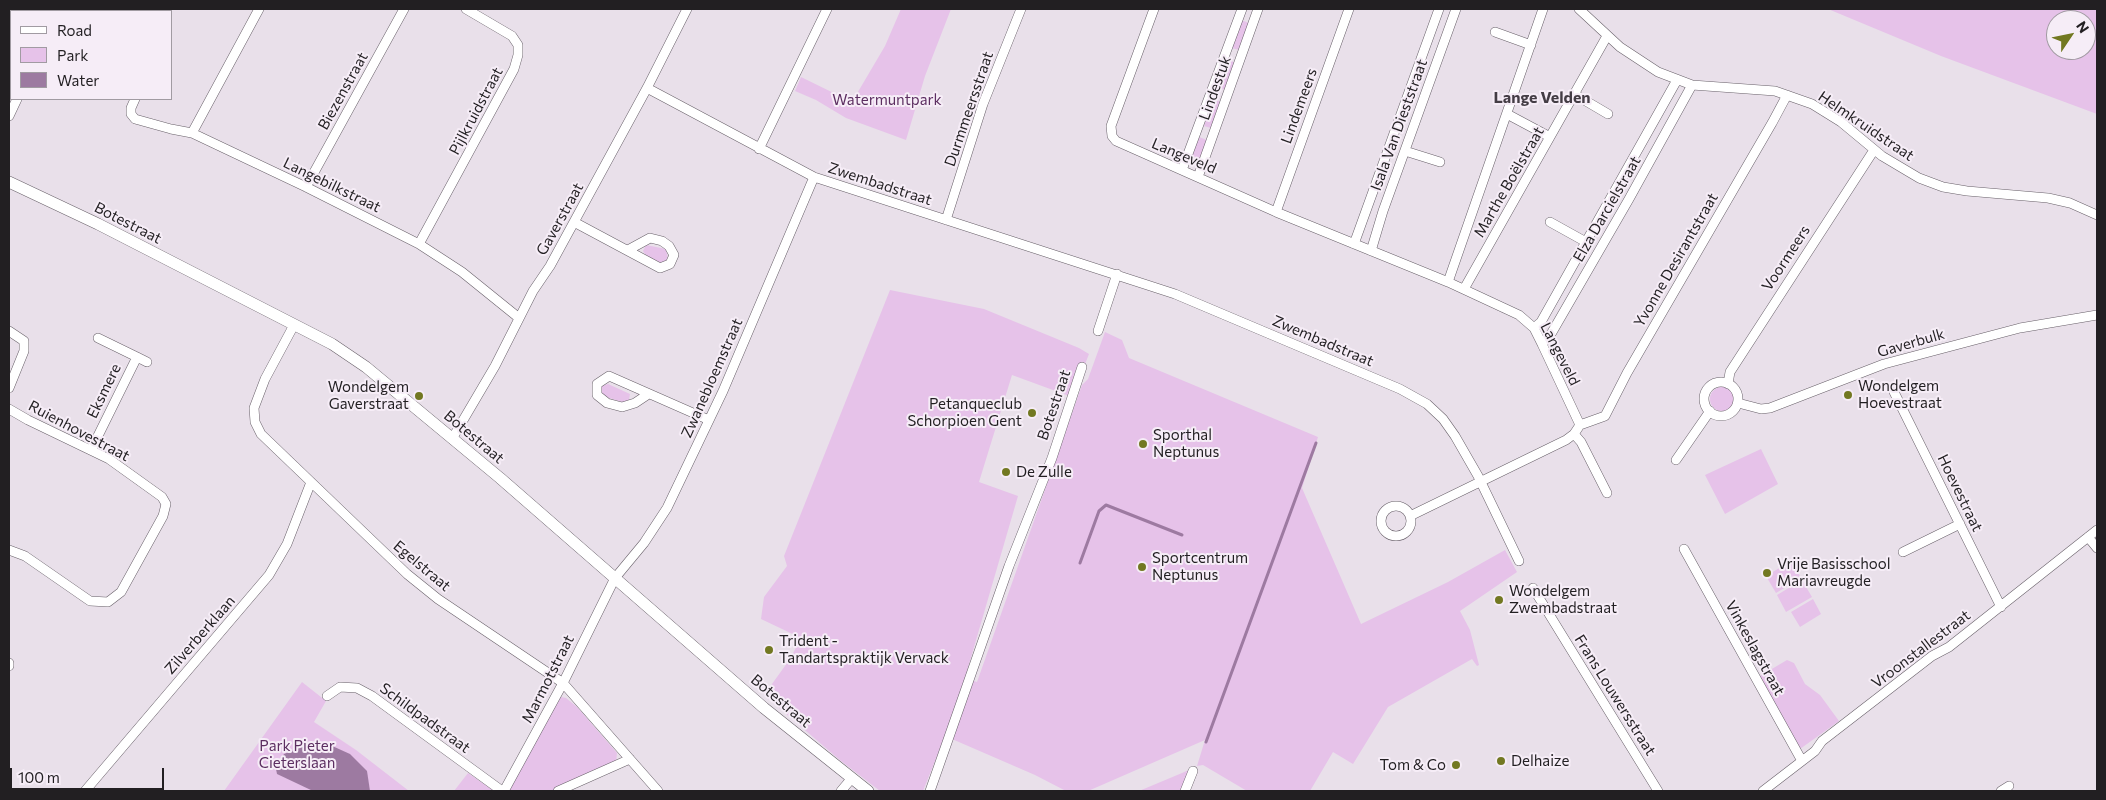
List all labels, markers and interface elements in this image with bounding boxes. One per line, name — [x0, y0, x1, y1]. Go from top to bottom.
legend — [10, 10, 172, 100]
north arrow — [2046, 10, 2096, 60]
text: N — [2073, 18, 2093, 36]
text: Road — [57, 21, 92, 39]
text: Park — [57, 46, 88, 64]
street label: Biezenstraat — [314, 49, 372, 133]
street label: Durmmeersstraat — [941, 49, 997, 169]
street label: Lindestuk — [1195, 53, 1235, 123]
street label: Isala Van Dieststraat — [1367, 57, 1431, 193]
street label: Pijlkruidstraat — [445, 64, 507, 158]
street label: Lindemeers — [1277, 66, 1321, 146]
text: Water — [57, 71, 99, 89]
street label: Helmkruidstraat — [1815, 87, 1917, 165]
district label: Lange Velden — [1493, 88, 1591, 108]
park label: Watermuntpark — [832, 91, 942, 109]
street label: Marthe Boëlstraat — [1470, 124, 1548, 240]
street label: Langeveld — [1149, 134, 1219, 178]
street label: Elza Darcielstraat — [1569, 153, 1645, 265]
street label: Langebilkstraat — [280, 154, 384, 216]
street label: Zwembadstraat — [826, 159, 934, 209]
street label: Gaverstraat — [533, 179, 587, 259]
street label: Yvonne Desirantstraat — [1630, 190, 1722, 330]
street label: Botestraat — [91, 198, 165, 248]
street label: Voormeers — [1758, 222, 1814, 294]
street label: Zwembadstraat — [1270, 312, 1376, 370]
street label: Zwanebloemstraat — [678, 315, 746, 441]
street label: Langeveld — [1536, 319, 1584, 389]
street label: Gaverbulk — [1875, 325, 1947, 361]
street label: Eksmere — [83, 361, 125, 421]
street label: Botestraat — [1034, 368, 1074, 442]
place label: Wondelgem Hoevestraat — [1858, 377, 1942, 412]
place label: Wondelgem Gaverstraat — [328, 378, 409, 413]
marker: Wondelgem Hoevestraat — [1842, 389, 1854, 401]
marker: Wondelgem Gaverstraat — [413, 390, 425, 402]
place label: Petanqueclub Schorpioen Gent — [908, 395, 1022, 430]
street label: Ruienhovestraat — [25, 397, 133, 465]
street label: Botestraat — [440, 407, 508, 467]
marker: Petanqueclub Schorpioen Gent — [1026, 407, 1038, 419]
place label: Sporthal Neptunus — [1153, 426, 1219, 461]
marker: Sporthal Neptunus — [1137, 438, 1149, 450]
street label: Hoevestraat — [1934, 451, 1986, 535]
place label: De Zulle — [1016, 463, 1072, 481]
marker: De Zulle — [1000, 466, 1012, 478]
street label: Egelstraat — [390, 537, 454, 595]
place label: Sportcentrum Neptunus — [1152, 549, 1248, 584]
place label: Vrije Basisschool Mariavreugde — [1777, 555, 1891, 590]
marker: Sportcentrum Neptunus — [1136, 561, 1148, 573]
marker: Vrije Basisschool Mariavreugde — [1761, 567, 1773, 579]
place label: Wondelgem Zwembadstraat — [1509, 582, 1617, 617]
street label: Zilverberklaan — [161, 592, 239, 678]
marker: Wondelgem Zwembadstraat — [1493, 594, 1505, 606]
street label: Vinkeslagstraat — [1722, 597, 1788, 699]
street label: Vroonstallestraat — [1868, 606, 1974, 692]
street label: Frans Louwersstraat — [1571, 631, 1659, 759]
street label: Marmotstraat — [518, 632, 578, 726]
place label: Trident - Tandartspraktijk Vervack — [779, 632, 949, 667]
marker: Trident - Tandartspraktijk Vervack — [763, 644, 775, 656]
street label: Botestraat — [747, 671, 815, 731]
street label: Schildpadstraat — [376, 679, 474, 757]
park label: Park Pieter Cieterslaan — [259, 737, 335, 772]
place label: Delhaize — [1511, 752, 1569, 770]
marker: Delhaize — [1495, 755, 1507, 767]
place label: Tom & Co — [1380, 756, 1446, 774]
scale bar — [12, 758, 166, 790]
marker: Tom & Co — [1450, 759, 1462, 771]
text: 100 m — [18, 768, 60, 786]

